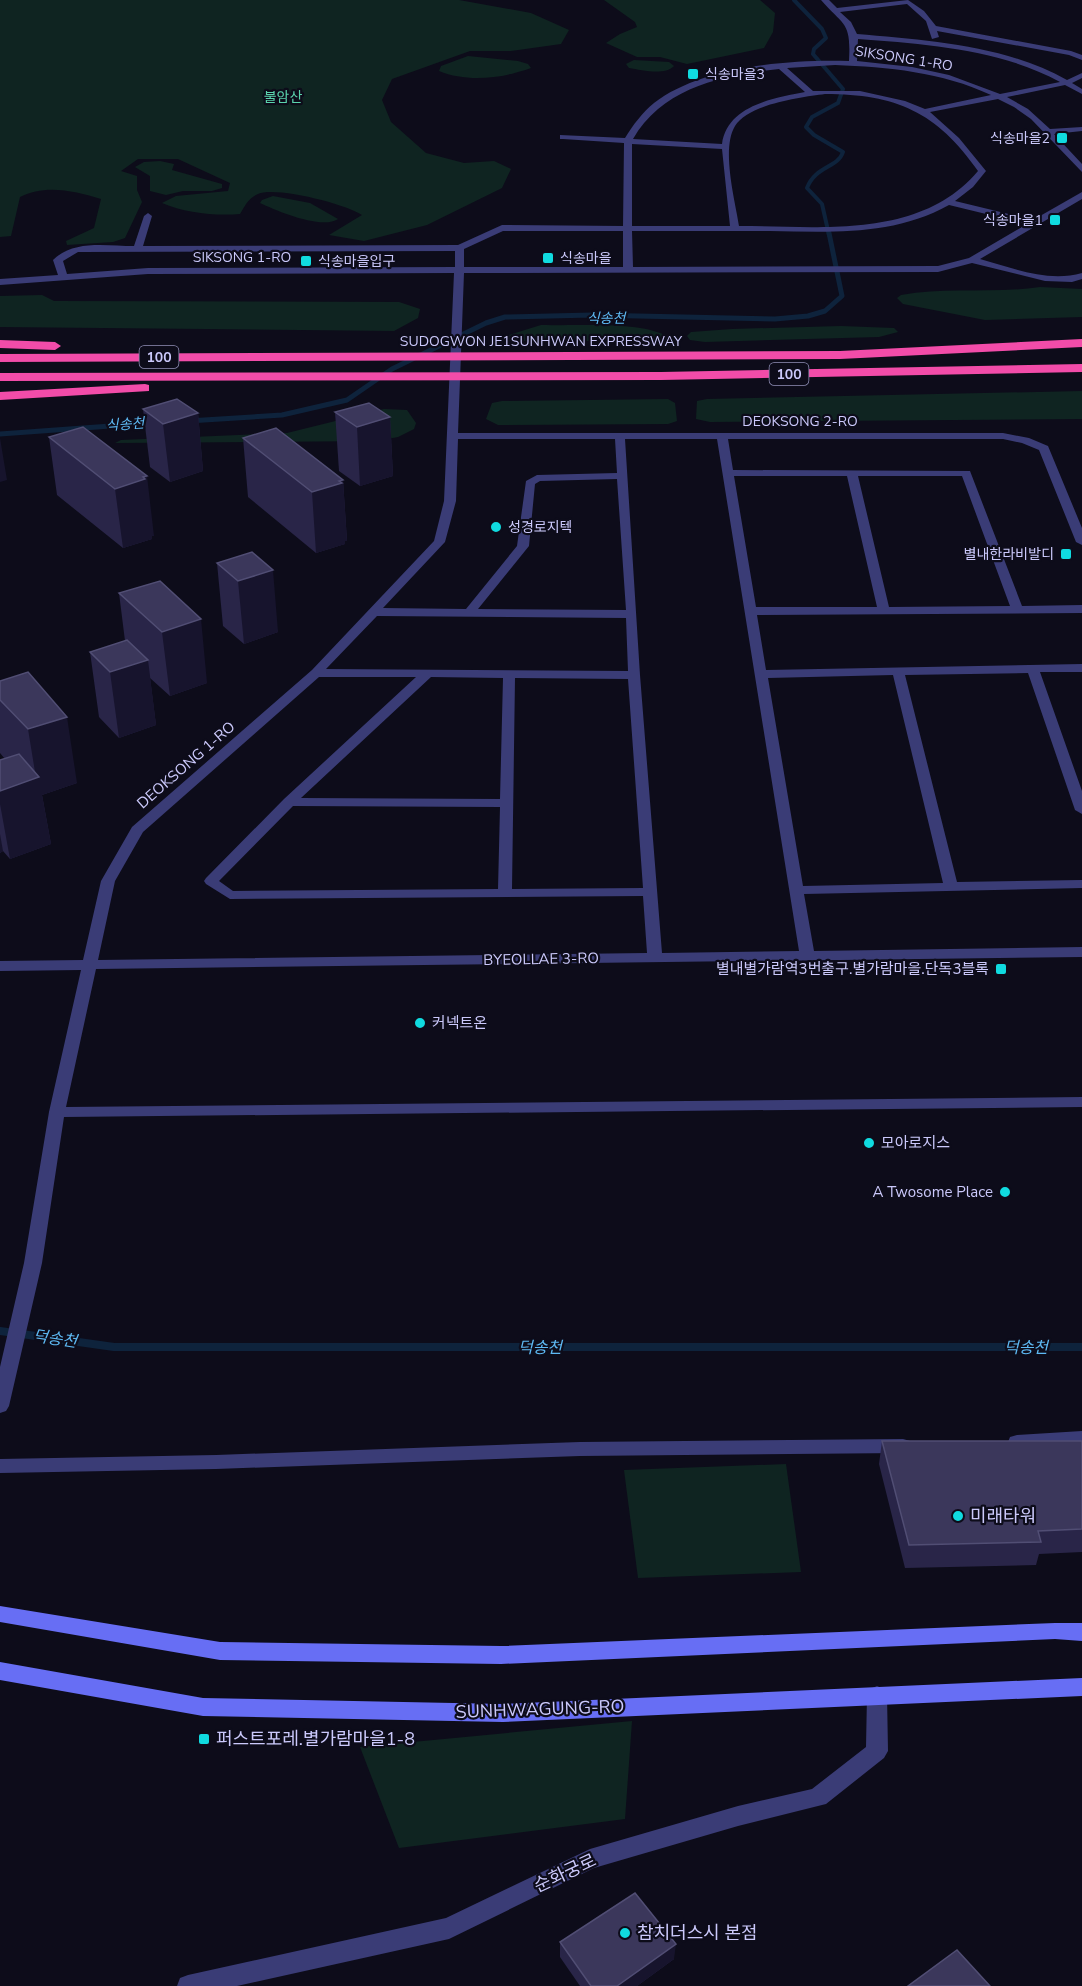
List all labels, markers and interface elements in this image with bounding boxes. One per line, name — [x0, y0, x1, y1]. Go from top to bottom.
street label: SIKSONG 1-RO — [854, 41, 954, 76]
place label: 식송마을3 — [705, 65, 765, 84]
marker: 식송마을3 — [686, 67, 700, 81]
park label: 불암산 — [264, 88, 302, 107]
place label: 식송마을2 — [990, 129, 1050, 148]
marker: 식송마을2 — [1055, 131, 1069, 145]
place label: 식송마을1 — [983, 211, 1043, 230]
marker: 식송마을1 — [1048, 213, 1062, 227]
street label: SIKSONG 1-RO — [193, 248, 291, 267]
place label: 식송마을 — [560, 249, 612, 268]
marker: 식송마을 — [541, 251, 555, 265]
place label: 식송마을입구 — [318, 252, 395, 271]
marker: 식송마을입구 — [299, 254, 313, 268]
water label: 식송천 — [587, 309, 626, 328]
street label: SUDOGWON JE1SUNHWAN EXPRESSWAY — [400, 332, 683, 351]
road number: 100 — [140, 346, 178, 368]
road number: 100 — [770, 363, 808, 385]
street label: DEOKSONG 2-RO — [742, 412, 858, 431]
water label: 식송천 — [105, 414, 146, 435]
place label: 성경로지텍 — [508, 518, 572, 537]
marker: 성경로지텍 — [489, 520, 503, 534]
place label: 별내한라비발디 — [964, 545, 1054, 564]
marker: 별내한라비발디 — [1059, 547, 1073, 561]
street label: DEOKSONG 1-RO — [133, 717, 239, 813]
street label: BYEOLLAE 3-RO — [483, 948, 599, 970]
place label: 별내별가람역3번출구.별가람마을.단독3블록 — [716, 959, 989, 979]
marker: 별내별가람역3번출구.별가람마을.단독3블록 — [994, 962, 1008, 976]
place label: 커넥트온 — [432, 1013, 487, 1033]
marker: 커넥트온 — [413, 1016, 427, 1030]
place label: 모아로지스 — [881, 1133, 950, 1153]
marker: 모아로지스 — [862, 1136, 876, 1150]
place label: A Twosome Place — [872, 1182, 993, 1202]
marker: A Twosome Place — [998, 1185, 1012, 1199]
water label: 덕송천 — [31, 1325, 81, 1353]
water label: 덕송천 — [518, 1337, 564, 1359]
water label: 덕송천 — [1004, 1337, 1050, 1359]
place label: 미래타워 — [970, 1504, 1036, 1528]
marker: 미래타워 — [951, 1509, 965, 1523]
street label: SUNHWAGUNG-RO — [455, 1694, 625, 1724]
place label: 퍼스트포레.별가람마을1-8 — [216, 1727, 415, 1751]
marker: 퍼스트포레.별가람마을1-8 — [197, 1732, 211, 1746]
street label: 순화궁로 — [530, 1848, 600, 1898]
place label: 참치더스시 본점 — [637, 1921, 758, 1945]
marker: 참치더스시 본점 — [618, 1926, 632, 1940]

